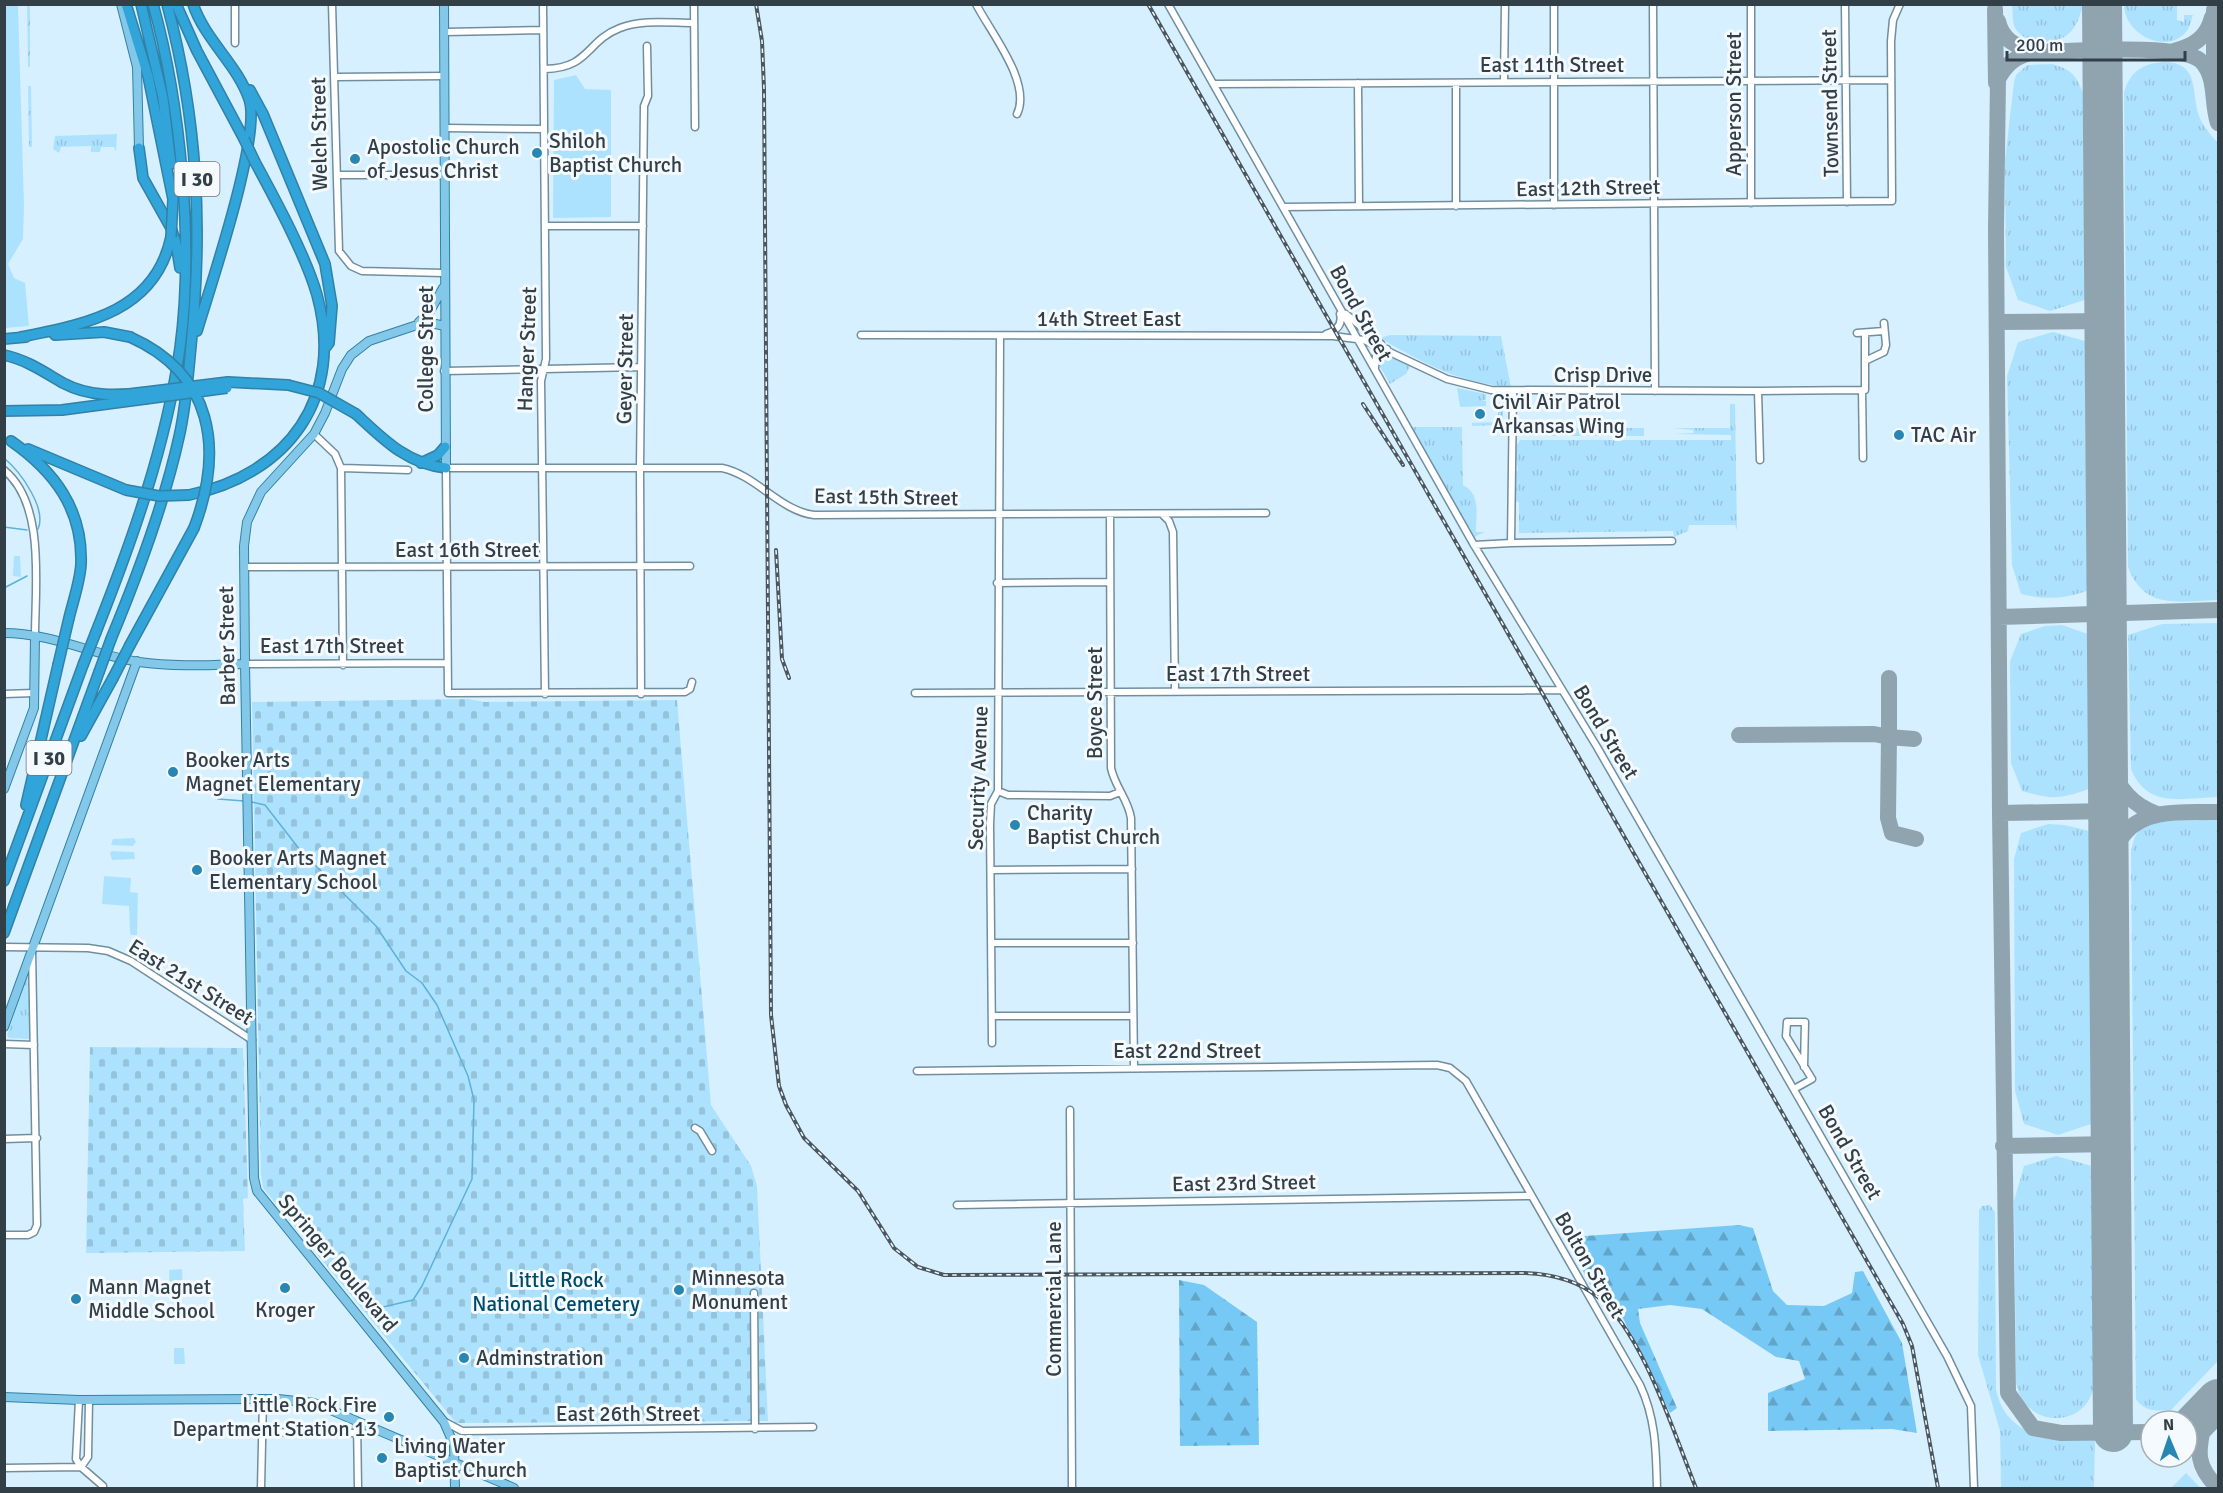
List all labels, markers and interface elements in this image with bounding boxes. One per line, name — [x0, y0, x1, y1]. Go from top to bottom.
scale bar — [2007, 24, 2186, 62]
street label: Townsend Street — [1816, 29, 1844, 177]
street label: Apperson Street — [1721, 32, 1747, 176]
text: 200 m — [2016, 34, 2063, 56]
street label: East 11th Street — [1480, 52, 1624, 78]
street label: Welch Street — [305, 77, 333, 191]
place label: Shiloh Baptist Church — [549, 128, 682, 178]
place label: Apostolic Church of Jesus Christ — [367, 134, 520, 184]
marker: Shiloh Baptist Church — [530, 146, 544, 160]
marker: Apostolic Church of Jesus Christ — [348, 152, 362, 166]
road number: I 30 — [174, 162, 220, 196]
street label: East 12th Street — [1516, 174, 1660, 202]
street label: Bond Street — [1324, 261, 1398, 365]
street label: College Street — [413, 286, 439, 412]
street label: Hanger Street — [512, 286, 542, 412]
street label: 14th Street East — [1037, 306, 1181, 332]
street label: Geyer Street — [611, 313, 639, 425]
street label: Crisp Drive — [1554, 362, 1652, 388]
place label: Civil Air Patrol Arkansas Wing — [1492, 389, 1625, 439]
marker: Civil Air Patrol Arkansas Wing — [1473, 407, 1487, 421]
place label: TAC Air — [1911, 422, 1976, 448]
marker: TAC Air — [1892, 428, 1906, 442]
street label: East 15th Street — [814, 483, 958, 511]
street label: East 16th Street — [395, 537, 539, 563]
street label: Barber Street — [213, 586, 241, 706]
street label: East 17th Street — [260, 633, 404, 659]
street label: Boyce Street — [1082, 647, 1108, 759]
street label: East 17th Street — [1166, 661, 1310, 687]
street label: Bond Street — [1568, 680, 1644, 784]
street label: Security Avenue — [962, 705, 994, 851]
road number: I 30 — [26, 741, 72, 775]
place label: Booker Arts Magnet Elementary — [185, 747, 361, 797]
marker: Booker Arts Magnet Elementary — [166, 765, 180, 779]
place label: Charity Baptist Church — [1027, 800, 1160, 850]
marker: Charity Baptist Church — [1008, 818, 1022, 832]
place label: Booker Arts Magnet Elementary School — [209, 845, 387, 895]
marker: Booker Arts Magnet Elementary School — [190, 863, 204, 877]
street label: East 21st Street — [124, 933, 258, 1031]
street label: East 22nd Street — [1113, 1038, 1261, 1064]
street label: Bond Street — [1812, 1100, 1888, 1204]
street label: East 23rd Street — [1172, 1169, 1316, 1197]
street label: Springer Boulevard — [273, 1189, 403, 1337]
street label: Bolton Street — [1549, 1207, 1631, 1323]
street label: Commercial Lane — [1041, 1221, 1067, 1377]
place label: Minnesota Monument — [691, 1265, 788, 1315]
park label: Little Rock National Cemetery — [472, 1267, 640, 1317]
place label: Mann Magnet Middle School — [88, 1274, 215, 1324]
marker: Kroger — [278, 1281, 292, 1295]
marker: Minnesota Monument — [672, 1283, 686, 1297]
marker: Mann Magnet Middle School — [69, 1292, 83, 1306]
place label: Kroger — [255, 1297, 315, 1323]
place label: Adminstration — [476, 1345, 604, 1371]
marker: Adminstration — [457, 1351, 471, 1365]
place label: Little Rock Fire Department Station 13 — [173, 1392, 377, 1442]
street label: East 26th Street — [556, 1401, 700, 1427]
north arrow — [2139, 1409, 2199, 1469]
marker: Little Rock Fire Department Station 13 — [382, 1410, 396, 1424]
text: N — [2163, 1415, 2174, 1435]
place label: Living Water Baptist Church — [394, 1433, 527, 1483]
marker: Living Water Baptist Church — [375, 1451, 389, 1465]

